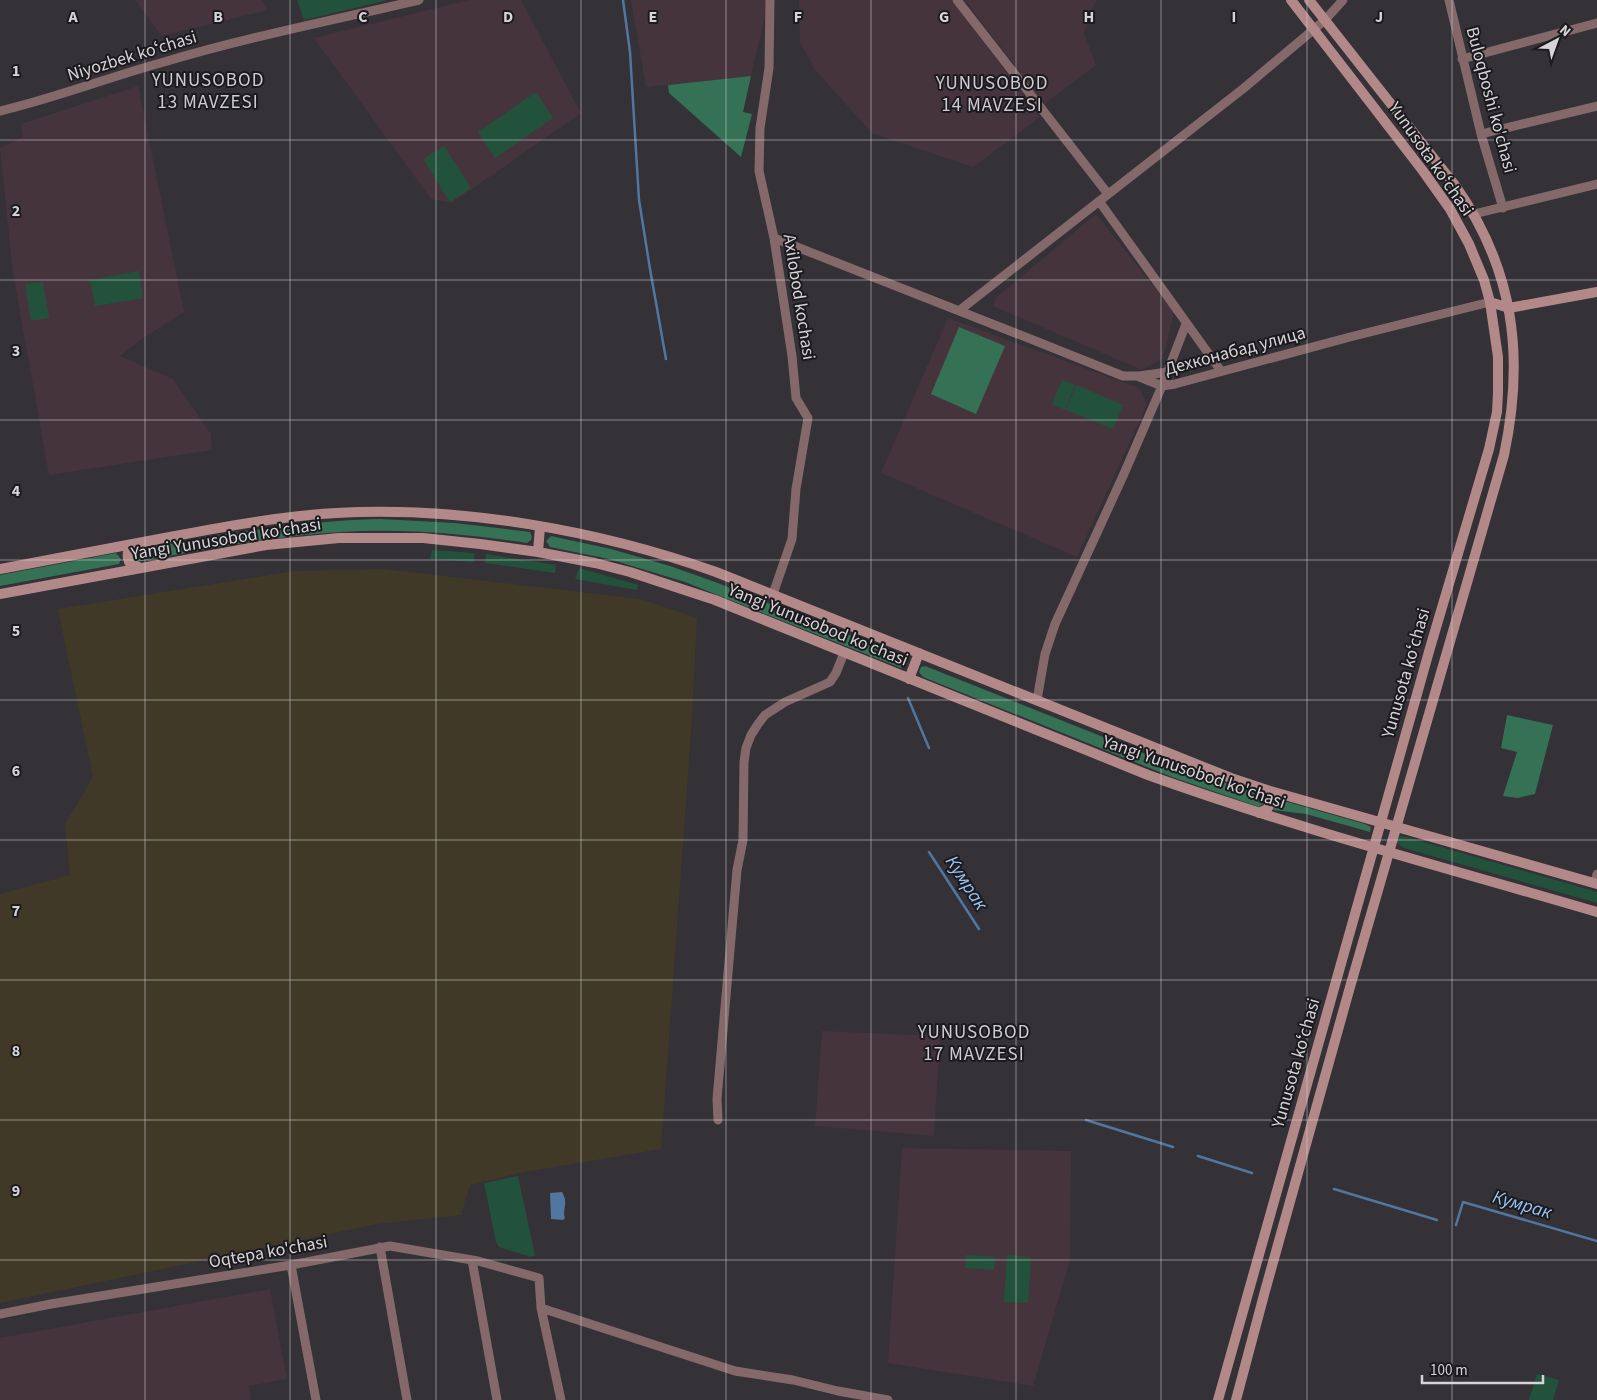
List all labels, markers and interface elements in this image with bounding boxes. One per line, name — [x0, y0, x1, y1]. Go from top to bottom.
text: A — [67, 6, 78, 28]
text: B — [213, 6, 223, 28]
text: C — [358, 6, 368, 28]
text: D — [503, 6, 513, 28]
text: E — [649, 6, 657, 28]
text: F — [794, 6, 802, 28]
text: G — [939, 6, 949, 28]
text: H — [1084, 6, 1094, 28]
text: I — [1232, 6, 1236, 28]
text: J — [1375, 6, 1383, 28]
north arrow — [1532, 15, 1582, 65]
text: N — [1555, 20, 1575, 42]
street label: Niyozbek koʻchasi — [64, 24, 200, 88]
street label: Buloqboshi ko'chasi — [1459, 24, 1523, 176]
text: 1 — [12, 60, 20, 82]
district label: YUNUSOBOD 13 MAVZESI — [151, 67, 264, 116]
district label: YUNUSOBOD 14 MAVZESI — [935, 70, 1048, 119]
street label: Yunusota koʻchasi — [1382, 96, 1480, 221]
text: 2 — [12, 200, 20, 222]
street label: Axilobod kochasi — [777, 232, 821, 362]
street label: Дехконабад улица — [1162, 320, 1308, 382]
text: 3 — [12, 340, 20, 362]
text: 4 — [12, 480, 21, 502]
street label: Yangi Yunusobod ko'chasi — [128, 512, 323, 567]
street label: Yangi Yunusobod ko'chasi — [723, 577, 912, 673]
street label: Yunusota koʻchasi — [1375, 605, 1436, 742]
text: 5 — [12, 620, 20, 642]
street label: Yangi Yunusobod ko'chasi — [1098, 729, 1289, 815]
text: 6 — [12, 760, 20, 782]
water label: Кумрак — [938, 850, 994, 917]
text: 7 — [12, 900, 20, 922]
street label: Yunusota koʻchasi — [1265, 995, 1326, 1132]
district label: YUNUSOBOD 17 MAVZESI — [917, 1019, 1030, 1068]
text: 8 — [12, 1040, 20, 1062]
text: 9 — [12, 1180, 20, 1202]
water label: Кумрак — [1489, 1184, 1556, 1227]
street label: Oqtepa ko'chasi — [207, 1229, 329, 1275]
scale bar — [1422, 1352, 1543, 1384]
text: 100 m — [1430, 1360, 1468, 1381]

